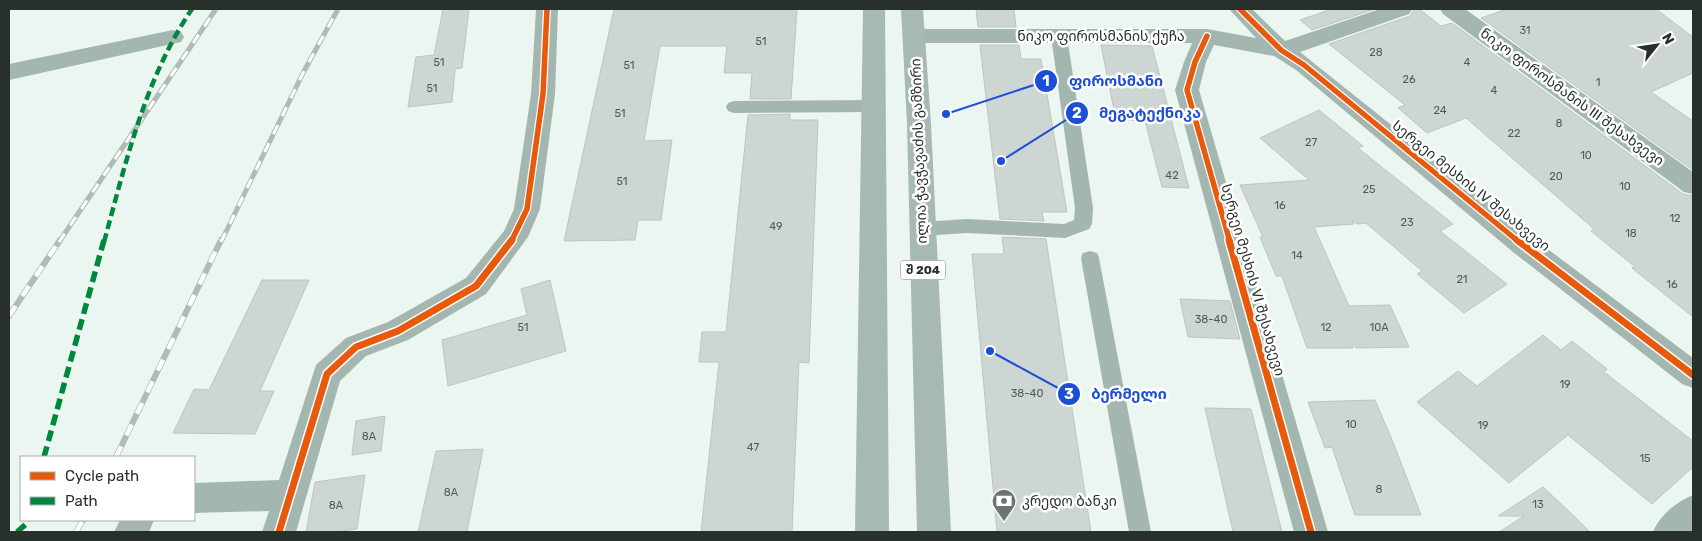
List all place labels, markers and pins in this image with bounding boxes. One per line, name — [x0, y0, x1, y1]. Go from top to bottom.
callout: ფიროსმანი — [1033, 66, 1173, 96]
callout: მეგატექნიკა — [1064, 98, 1211, 128]
callout: ბერმელი — [1057, 379, 1177, 409]
bank icon: კრედო ბანკი — [991, 488, 1017, 522]
place label: კრედო ბანკი — [1022, 493, 1117, 510]

